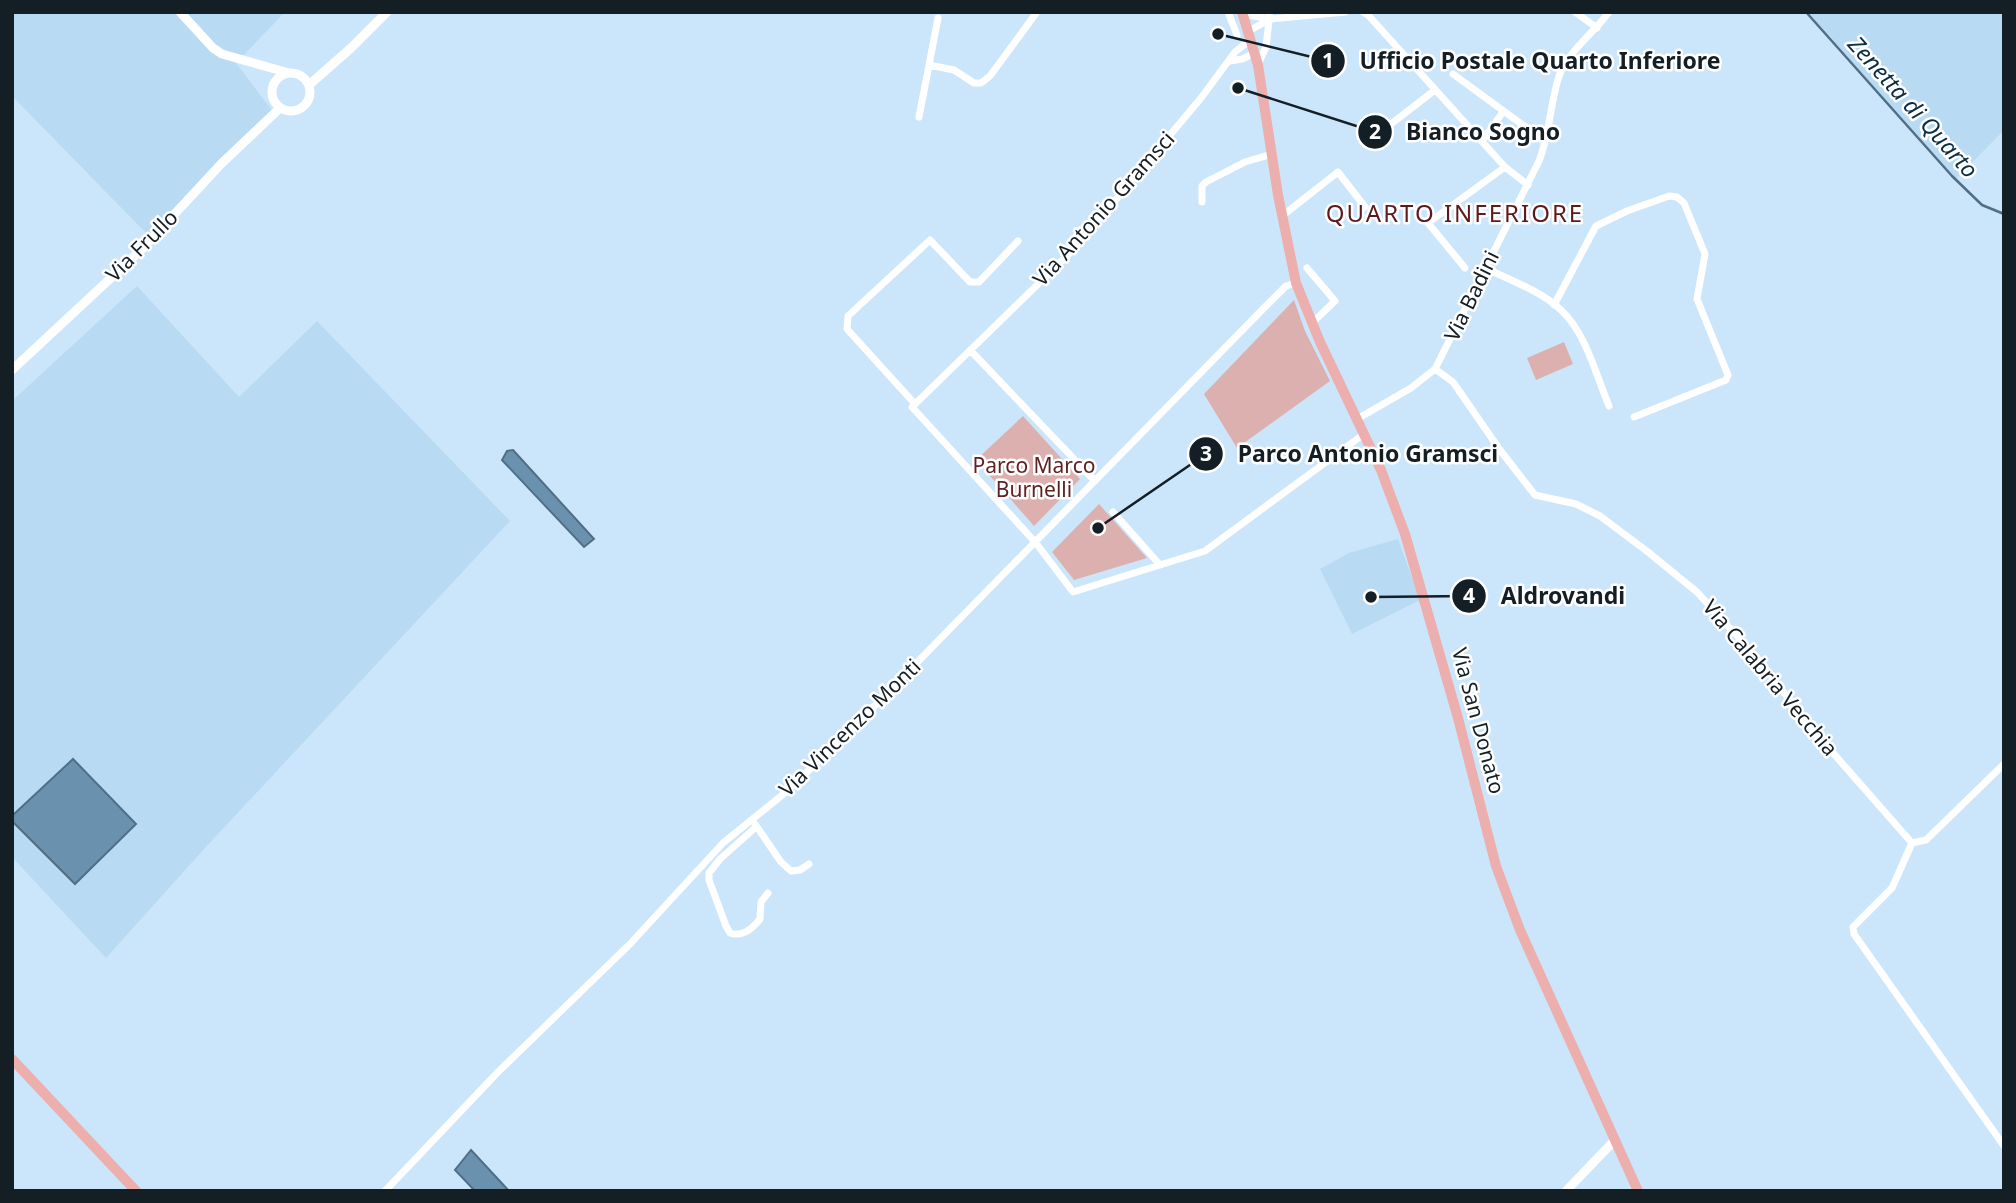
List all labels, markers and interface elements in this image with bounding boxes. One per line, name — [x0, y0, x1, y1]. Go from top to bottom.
water label: Zenetta di Quarto — [1841, 28, 1986, 184]
callout: Ufficio Postale Quarto Inferiore — [1310, 39, 1734, 83]
text: Ufficio Postale Quarto Inferiore — [1360, 44, 1720, 76]
text: 1 — [1322, 46, 1334, 74]
callout: Bianco Sogno — [1357, 110, 1574, 154]
text: Bianco Sogno — [1406, 115, 1560, 147]
text: 2 — [1369, 117, 1381, 145]
street label: Via Antonio Gramsci — [1026, 125, 1180, 292]
district label: QUARTO INFERIORE — [1326, 196, 1584, 229]
street label: Via Frullo — [99, 203, 183, 287]
street label: Via Badini — [1437, 246, 1505, 345]
callout: Parco Antonio Gramsci — [1189, 432, 1512, 476]
text: Parco Antonio Gramsci — [1238, 437, 1498, 469]
text: 3 — [1200, 439, 1212, 467]
park label: Parco Marco Burnelli — [973, 451, 1095, 503]
callout: Aldrovandi — [1452, 574, 1639, 618]
text: Aldrovandi — [1501, 579, 1625, 611]
text: 4 — [1463, 581, 1475, 609]
street label: Via Calabria Vecchia — [1697, 593, 1845, 761]
street label: Via San Donato — [1446, 645, 1512, 797]
street label: Via Vincenzo Monti — [772, 652, 926, 802]

